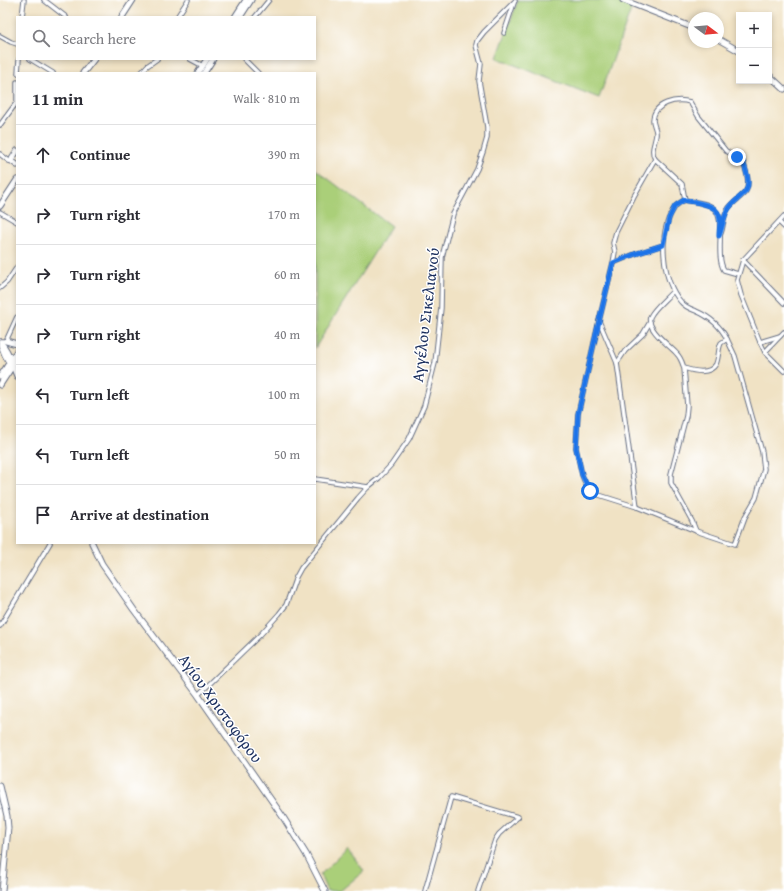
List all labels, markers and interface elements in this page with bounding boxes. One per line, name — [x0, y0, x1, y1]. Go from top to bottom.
north arrow — [688, 12, 724, 48]
map controls — [736, 12, 772, 84]
button: + — [736, 12, 772, 48]
search box — [16, 16, 316, 60]
icon: search — [30, 27, 52, 49]
text: Search here — [62, 28, 136, 49]
button: − — [736, 48, 772, 84]
text: 11 min — [32, 86, 83, 111]
text: Walk · 810 m — [233, 89, 300, 108]
icon: ahead — [32, 144, 54, 166]
text: Continue — [70, 144, 131, 165]
text: 390 m — [268, 145, 300, 164]
route end — [728, 148, 746, 166]
icon: right — [32, 204, 54, 226]
text: Turn right — [70, 204, 141, 225]
text: 170 m — [268, 205, 300, 224]
street label: Αγγέλου Σικελιανού — [405, 246, 445, 384]
icon: right — [32, 264, 54, 286]
text: Turn right — [70, 264, 141, 285]
text: 60 m — [274, 265, 300, 284]
icon: right — [32, 324, 54, 346]
text: Turn right — [70, 324, 141, 345]
text: 40 m — [274, 325, 300, 344]
icon: left — [32, 384, 54, 406]
text: Turn left — [70, 384, 129, 405]
text: 100 m — [268, 385, 300, 404]
icon: left — [32, 444, 54, 466]
text: Turn left — [70, 444, 129, 465]
text: 50 m — [274, 445, 300, 464]
route start — [581, 482, 599, 500]
icon: arrive — [32, 504, 54, 526]
text: Arrive at destination — [70, 504, 209, 525]
street label: Αγίου Χριστοφόρου — [173, 648, 269, 768]

